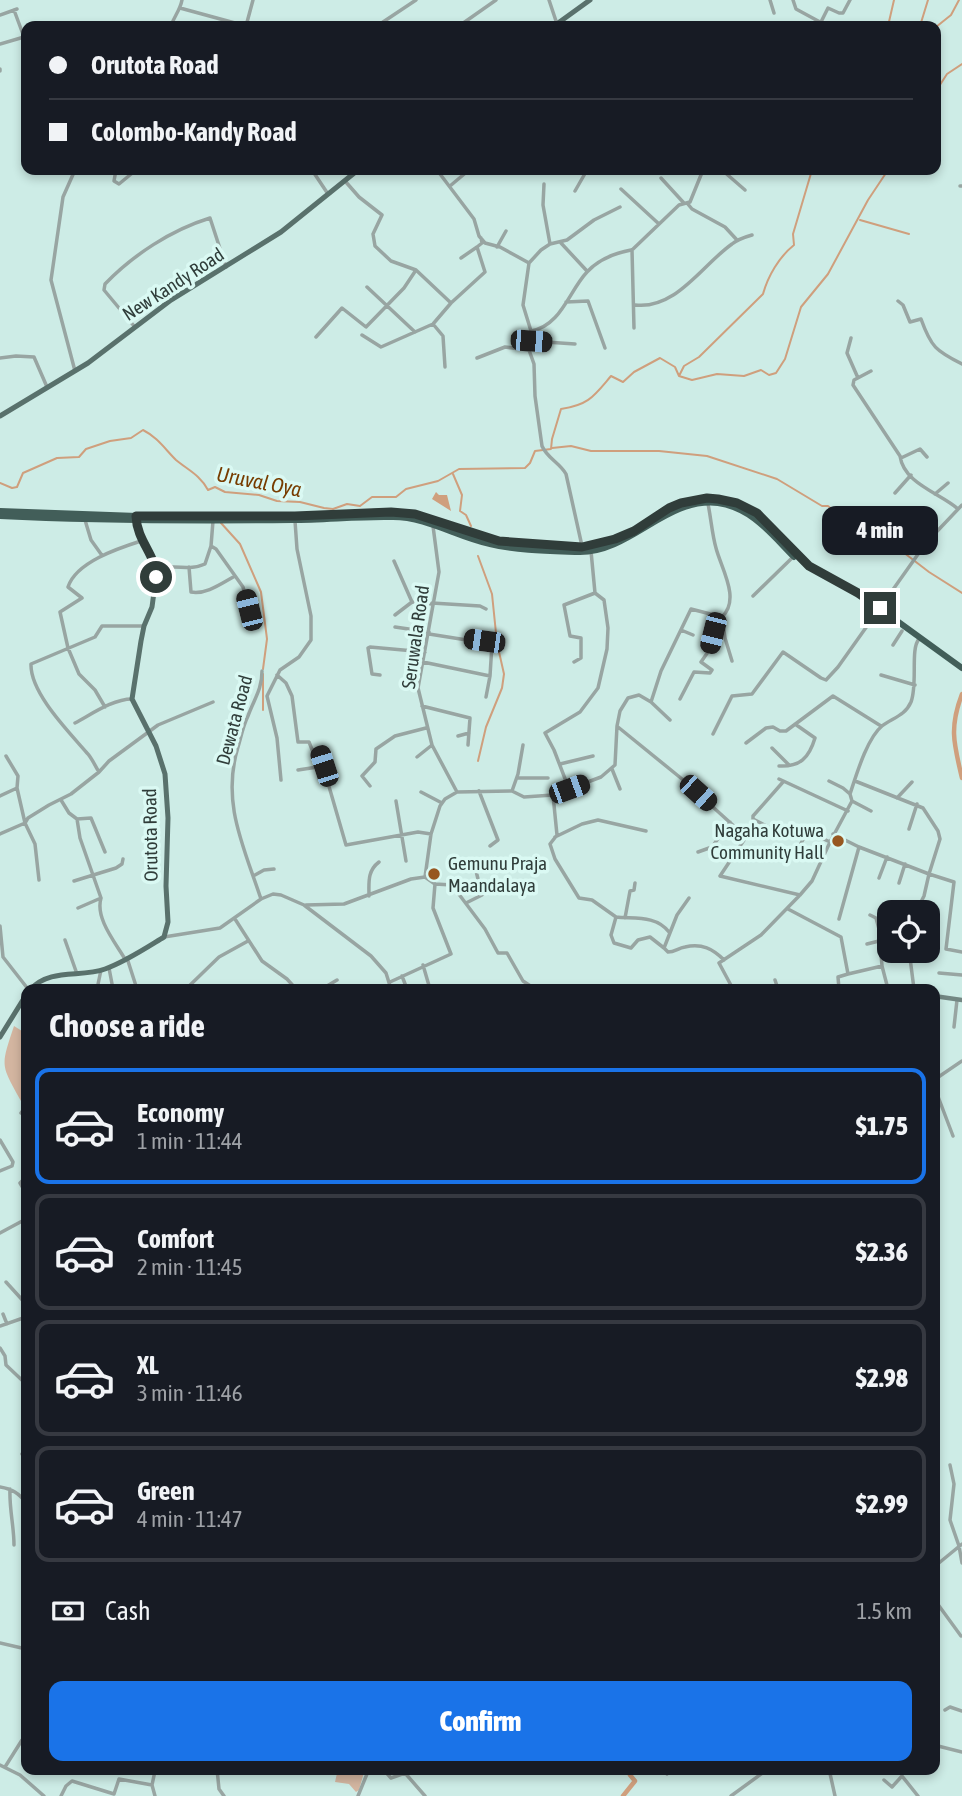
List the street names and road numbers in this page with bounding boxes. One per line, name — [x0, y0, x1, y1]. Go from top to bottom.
street label: New Kandy Road — [118, 243, 228, 325]
street label: Seruwala Road — [397, 584, 433, 690]
street label: Dewata Road — [211, 673, 257, 767]
street label: Orutota Road — [138, 788, 162, 882]

